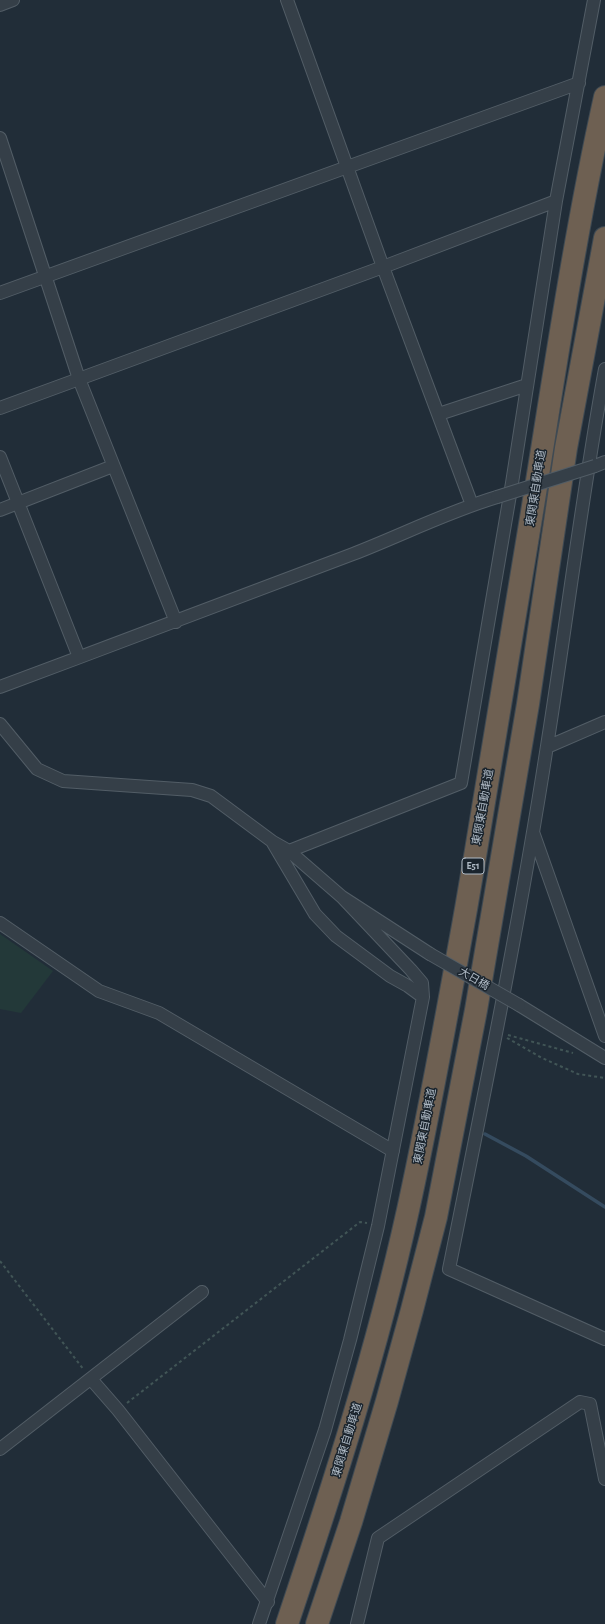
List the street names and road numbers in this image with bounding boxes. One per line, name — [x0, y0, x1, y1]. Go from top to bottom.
street label: 東関東自動車道 — [523, 449, 549, 527]
street label: 東関東自動車道 — [470, 768, 496, 846]
road number: E51 — [462, 858, 484, 874]
street label: 大日橋 — [456, 965, 492, 993]
street label: 東関東自動車道 — [411, 1087, 439, 1165]
street label: 東関東自動車道 — [329, 1401, 365, 1479]

